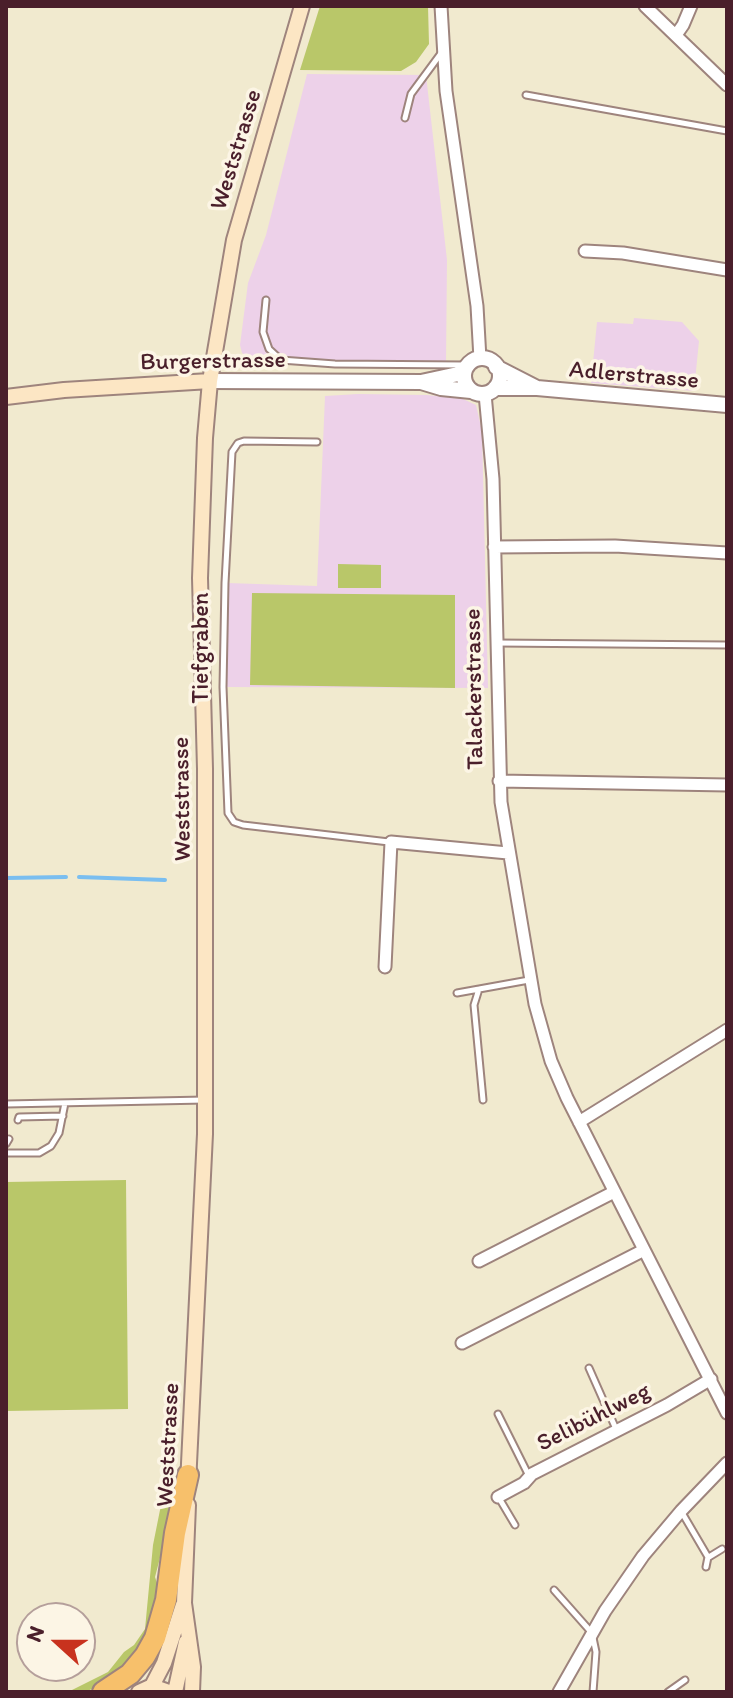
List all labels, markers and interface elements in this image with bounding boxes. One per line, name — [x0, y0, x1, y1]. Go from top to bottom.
street label: Weststrasse — [205, 86, 269, 214]
street label: Burgerstrasse — [140, 346, 286, 378]
street label: Adlerstrasse — [568, 356, 700, 396]
street label: Tiefgraben — [188, 593, 216, 703]
street label: Talackerstrasse — [459, 608, 491, 770]
street label: Weststrasse — [168, 736, 198, 862]
street label: Selibühlweg — [532, 1377, 656, 1459]
street label: Weststrasse — [151, 1382, 187, 1508]
north arrow — [16, 1602, 96, 1682]
text: N — [20, 1622, 50, 1646]

